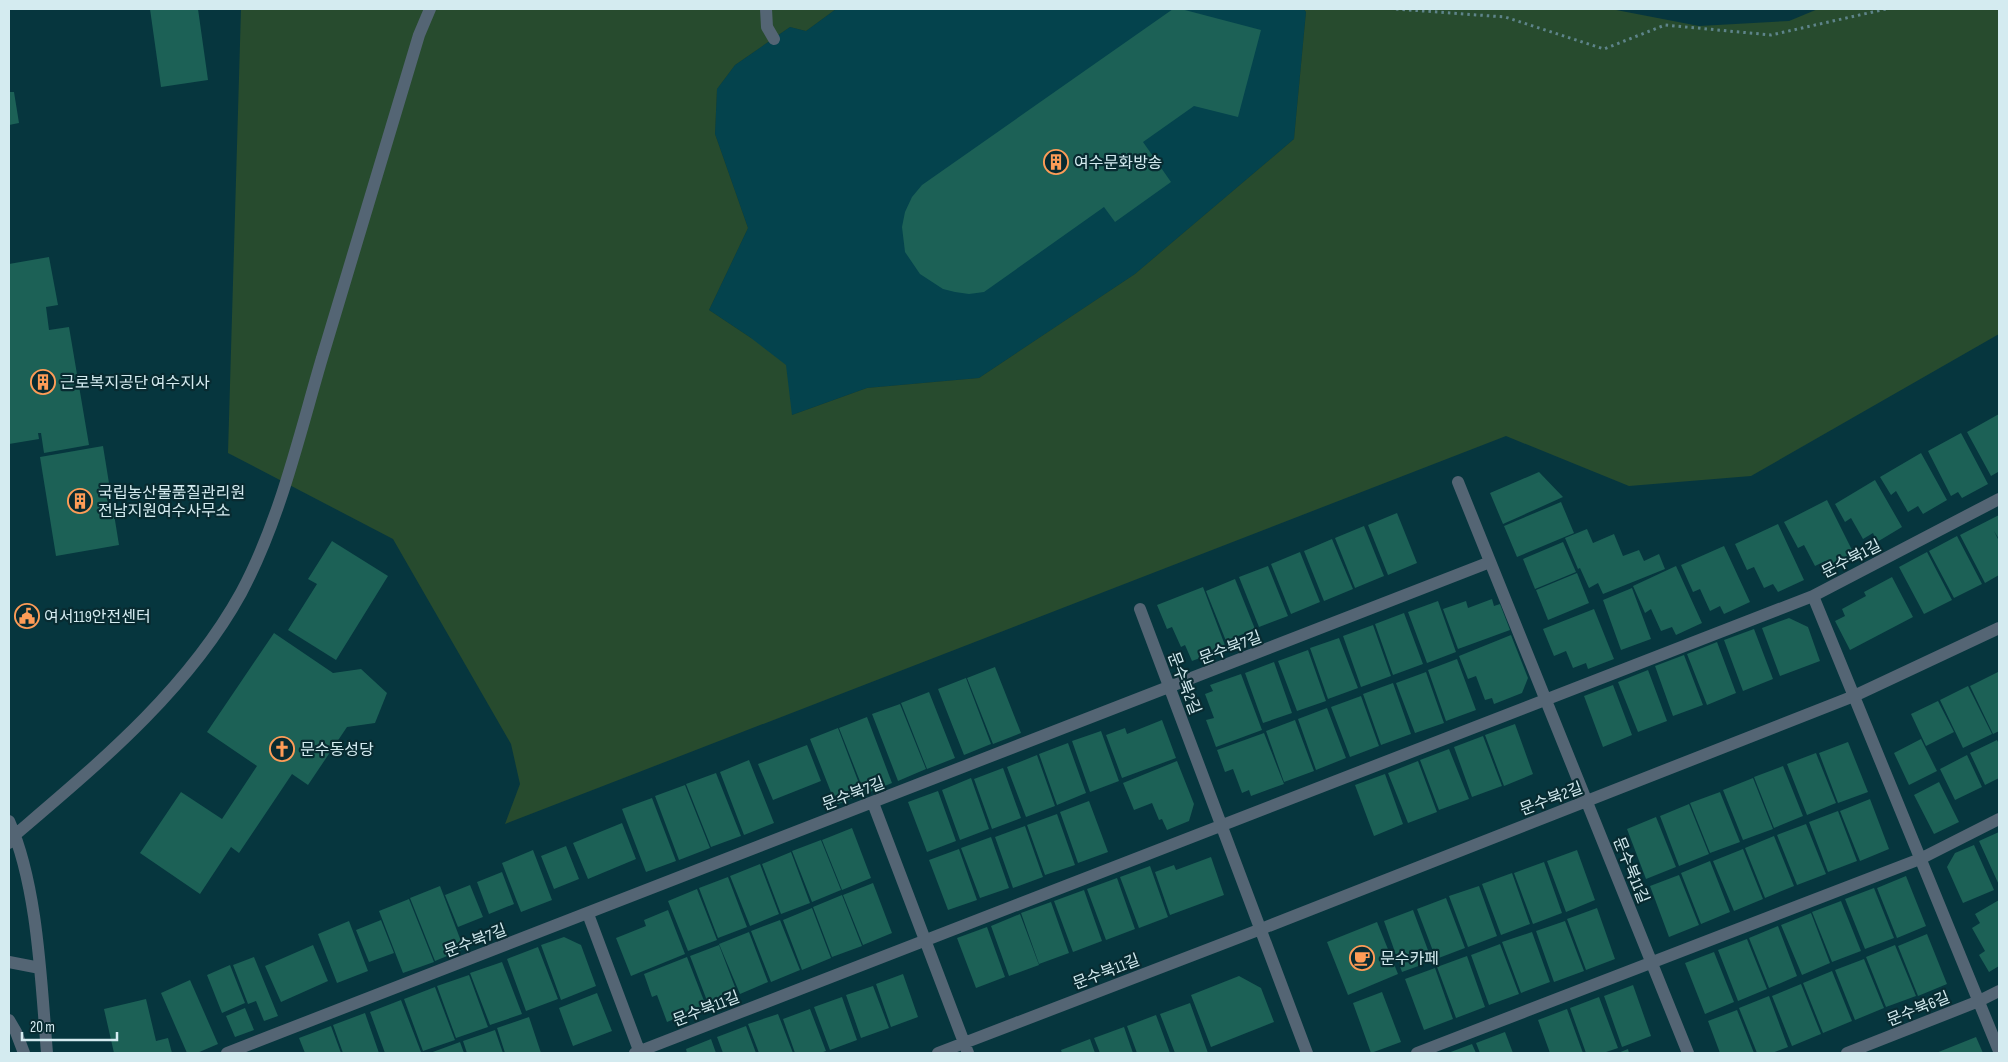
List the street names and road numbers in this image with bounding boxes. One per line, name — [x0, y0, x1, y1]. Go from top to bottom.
street label: 문수북1길 — [1819, 536, 1885, 582]
street label: 문수북7길 — [1197, 628, 1264, 669]
street label: 문수북2길 — [1163, 650, 1204, 718]
street label: 문수북7길 — [820, 774, 887, 815]
street label: 문수북2길 — [1518, 779, 1586, 820]
street label: 문수북11길 — [1609, 835, 1653, 907]
street label: 문수북7길 — [442, 921, 509, 962]
street label: 문수북11길 — [1070, 951, 1143, 994]
street label: 문수북11길 — [670, 988, 743, 1031]
street label: 문수북6길 — [1884, 988, 1953, 1031]

